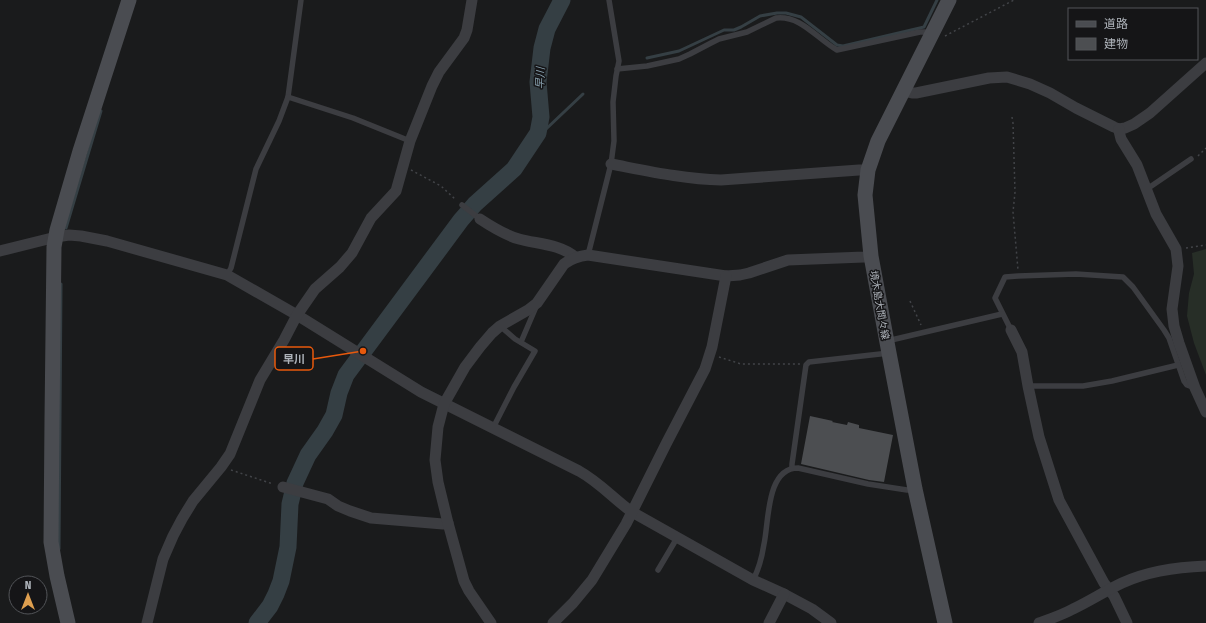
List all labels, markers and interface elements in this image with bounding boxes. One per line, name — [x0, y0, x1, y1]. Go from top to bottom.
legend — [1068, 8, 1198, 60]
text: 道路 — [1104, 17, 1128, 31]
text: 建物 — [1104, 37, 1128, 51]
water label: 早川 — [534, 66, 547, 89]
street label: 境木島大間々線 — [867, 270, 891, 341]
callout: 早川 — [275, 347, 313, 370]
text: 早川 — [283, 353, 305, 366]
north arrow — [8, 575, 48, 615]
text: N — [25, 579, 31, 592]

